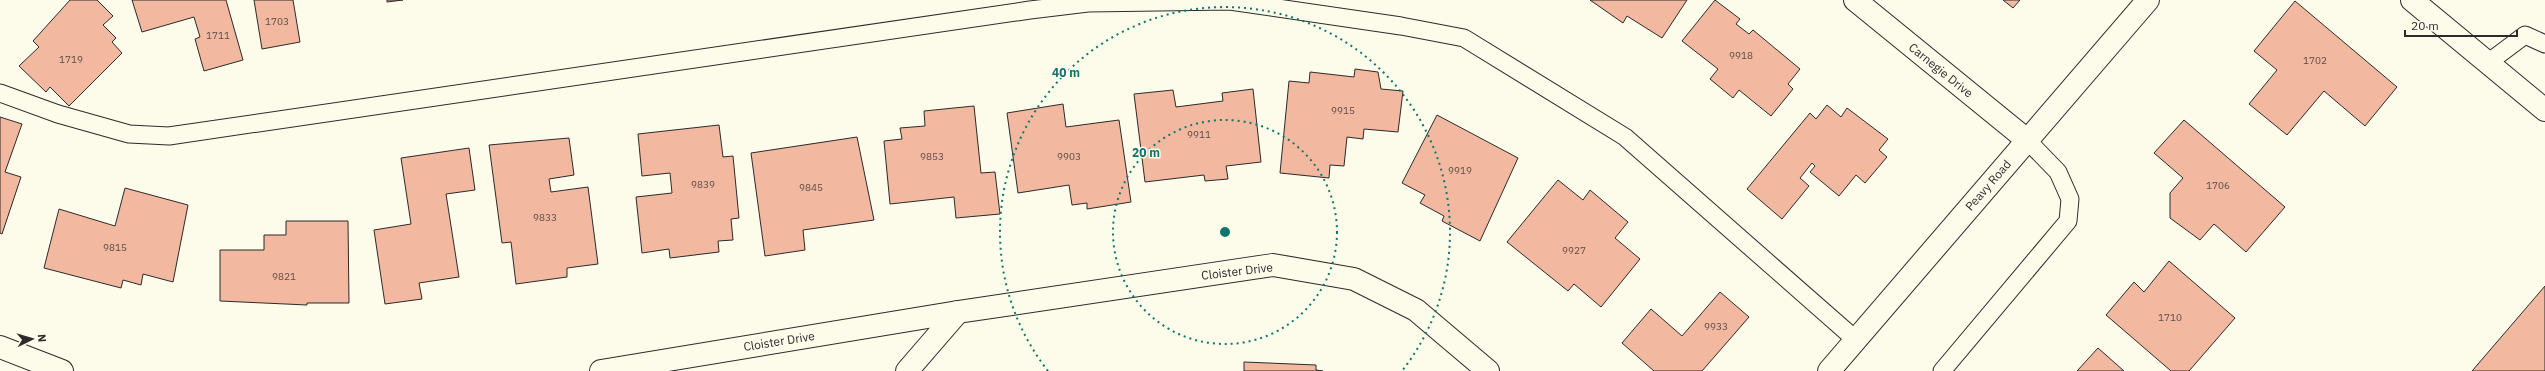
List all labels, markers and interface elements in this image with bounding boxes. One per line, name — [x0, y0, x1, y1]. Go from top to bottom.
scale bar — [2405, 12, 2517, 38]
house number: 1703 — [265, 15, 289, 28]
text: 20 m — [2411, 18, 2439, 33]
house number: 1711 — [206, 29, 230, 42]
street label: Carnegie Drive — [1906, 40, 1976, 101]
house number: 9918 — [1729, 49, 1753, 62]
house number: 1719 — [59, 53, 83, 66]
house number: 1702 — [2303, 54, 2327, 67]
text: 40 m — [1052, 65, 1080, 80]
house number: 9915 — [1331, 104, 1355, 117]
house number: 9911 — [1187, 128, 1211, 141]
text: 20 m — [1132, 145, 1160, 160]
house number: 9853 — [920, 150, 944, 163]
house number: 9903 — [1057, 150, 1081, 163]
street label: Peavy Road — [1962, 157, 2014, 213]
house number: 9919 — [1448, 164, 1472, 177]
house number: 9839 — [691, 178, 715, 191]
house number: 1706 — [2206, 179, 2230, 192]
house number: 9845 — [799, 181, 823, 194]
house number: 9833 — [533, 211, 557, 224]
centre of rings — [1218, 225, 1232, 239]
house number: 9815 — [103, 241, 127, 254]
house number: 9927 — [1562, 244, 1586, 257]
street label: Cloister Drive — [1200, 259, 1274, 283]
house number: 9821 — [272, 270, 296, 283]
house number: 1710 — [2158, 311, 2182, 324]
north arrow — [12, 319, 52, 359]
house number: 9933 — [1704, 320, 1728, 333]
street label: Cloister Drive — [742, 328, 816, 354]
text: N — [35, 334, 49, 343]

